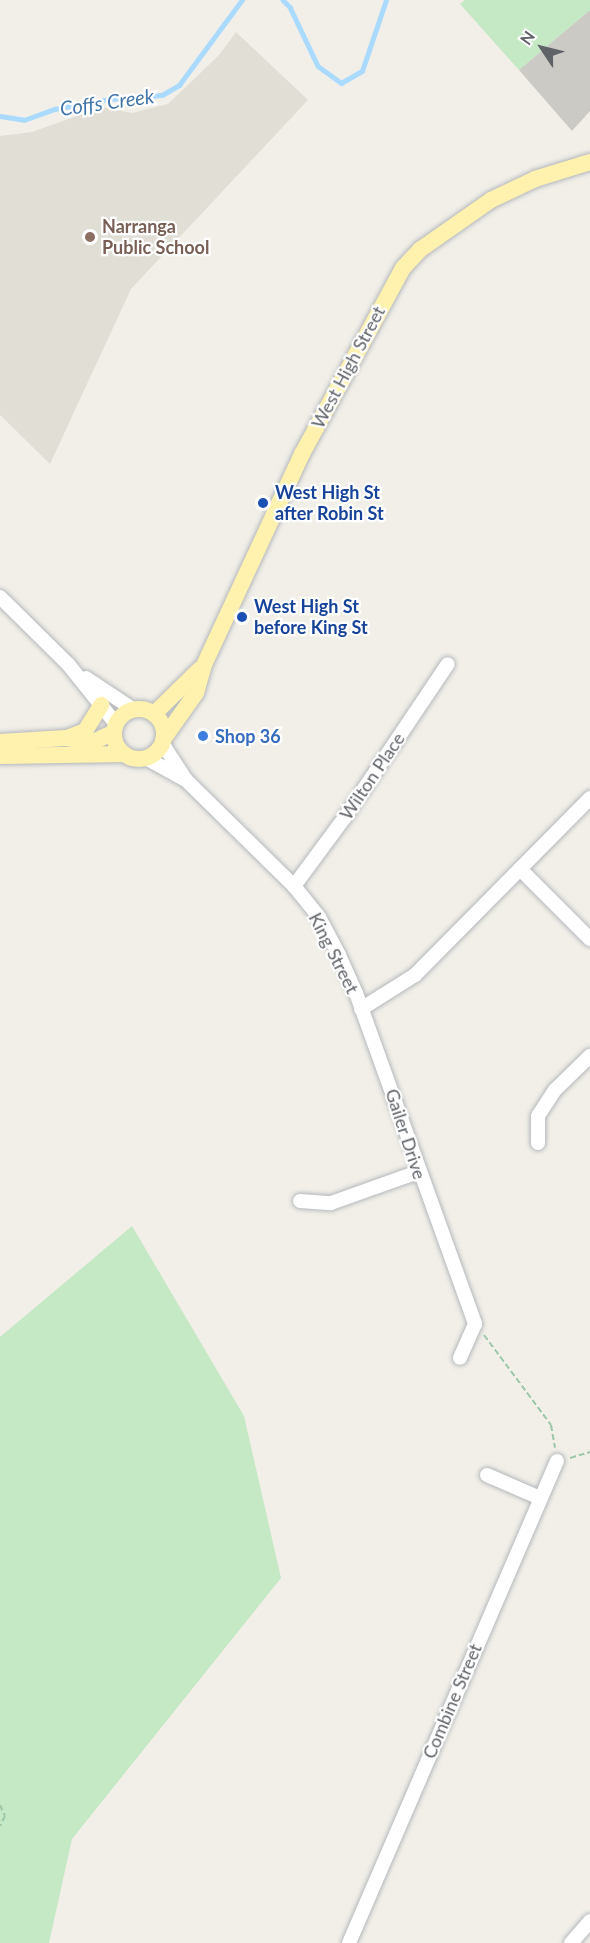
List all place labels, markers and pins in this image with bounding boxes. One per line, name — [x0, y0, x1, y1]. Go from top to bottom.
place label: Narranga Public School — [102, 216, 209, 258]
marker: Narranga Public School — [83, 230, 97, 244]
place label: West High St after Robin St — [275, 482, 384, 524]
marker: West High St after Robin St — [256, 496, 270, 510]
place label: West High St before King St — [254, 596, 368, 638]
marker: West High St before King St — [235, 610, 249, 624]
place label: Shop 36 — [215, 725, 281, 747]
marker: Shop 36 — [196, 729, 210, 743]

